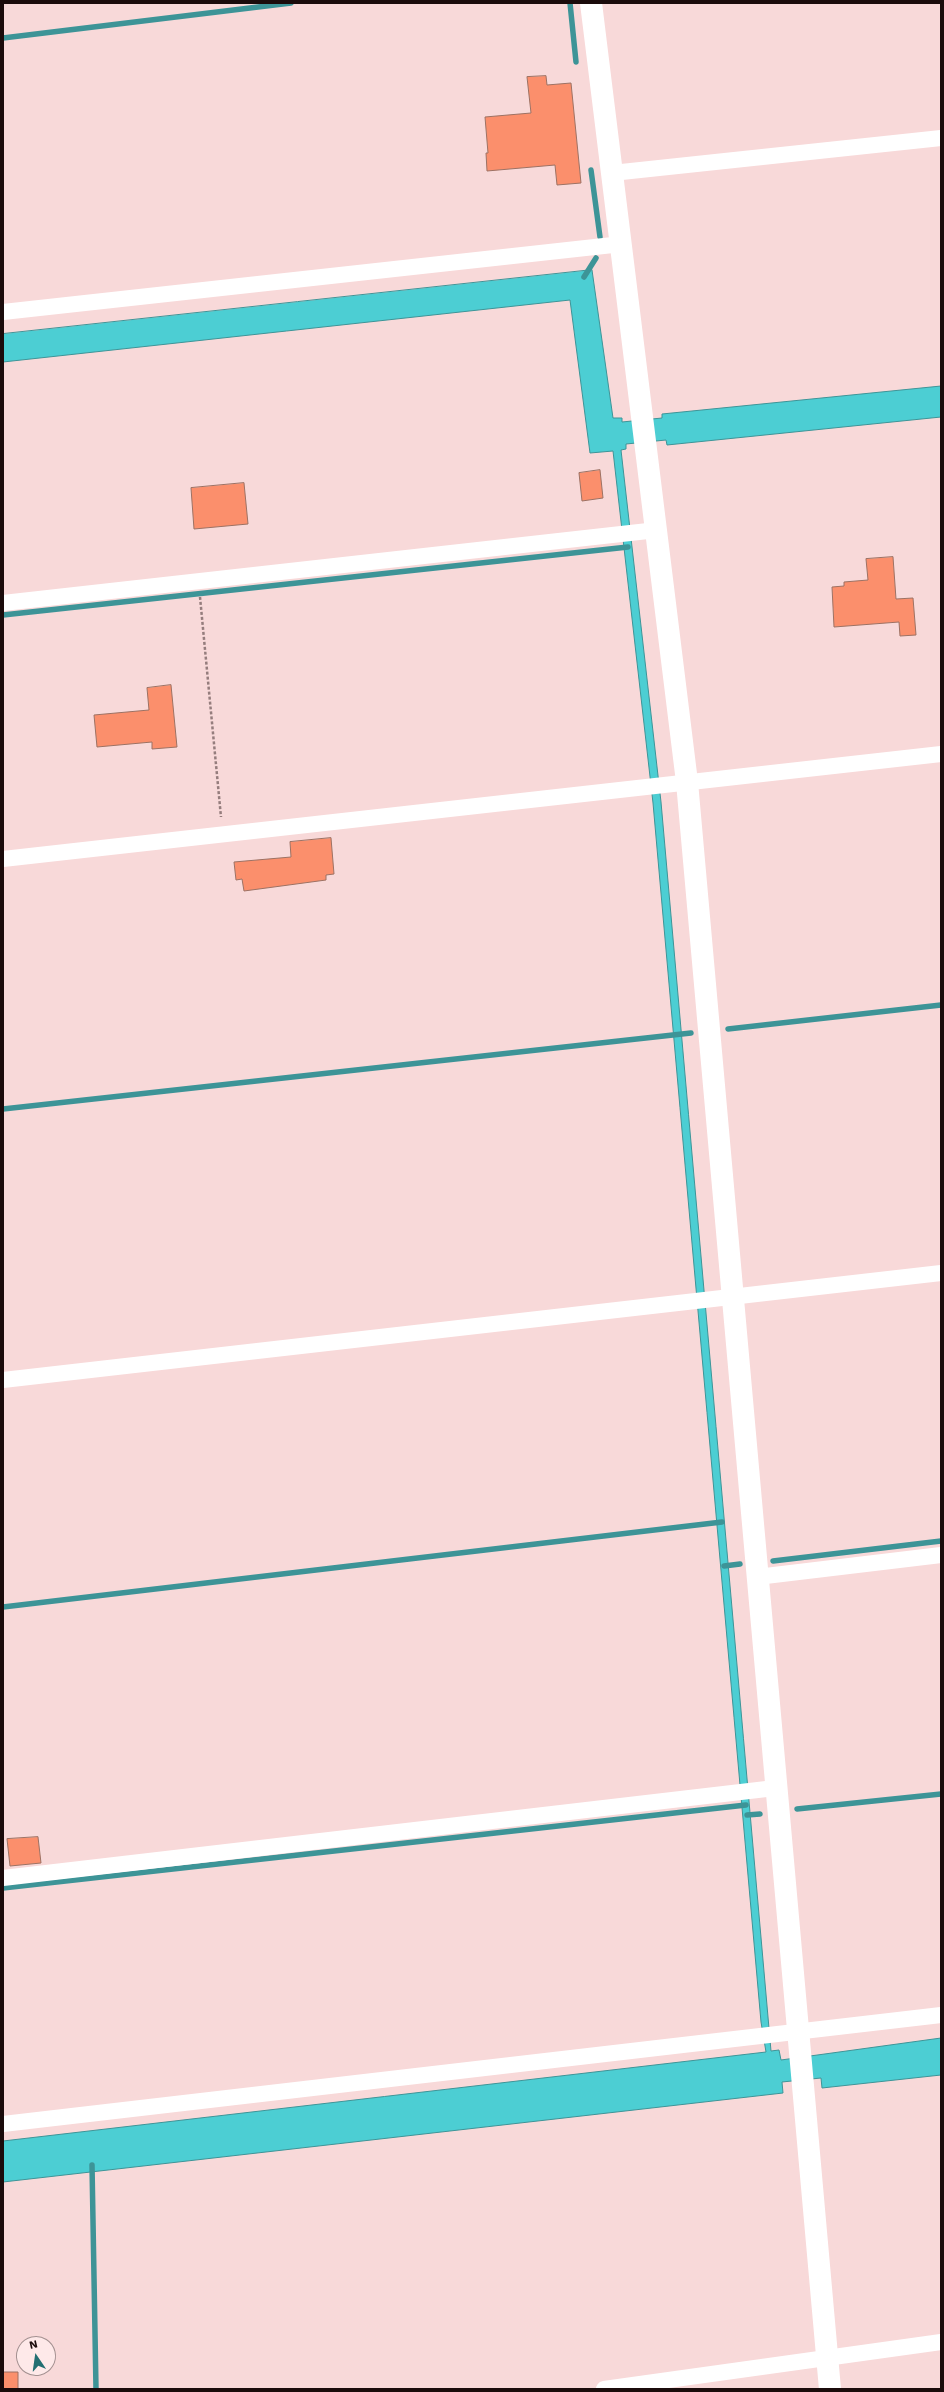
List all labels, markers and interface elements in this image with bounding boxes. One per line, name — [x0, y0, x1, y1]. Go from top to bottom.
north arrow — [16, 2336, 56, 2376]
text: N — [28, 2338, 39, 2352]

